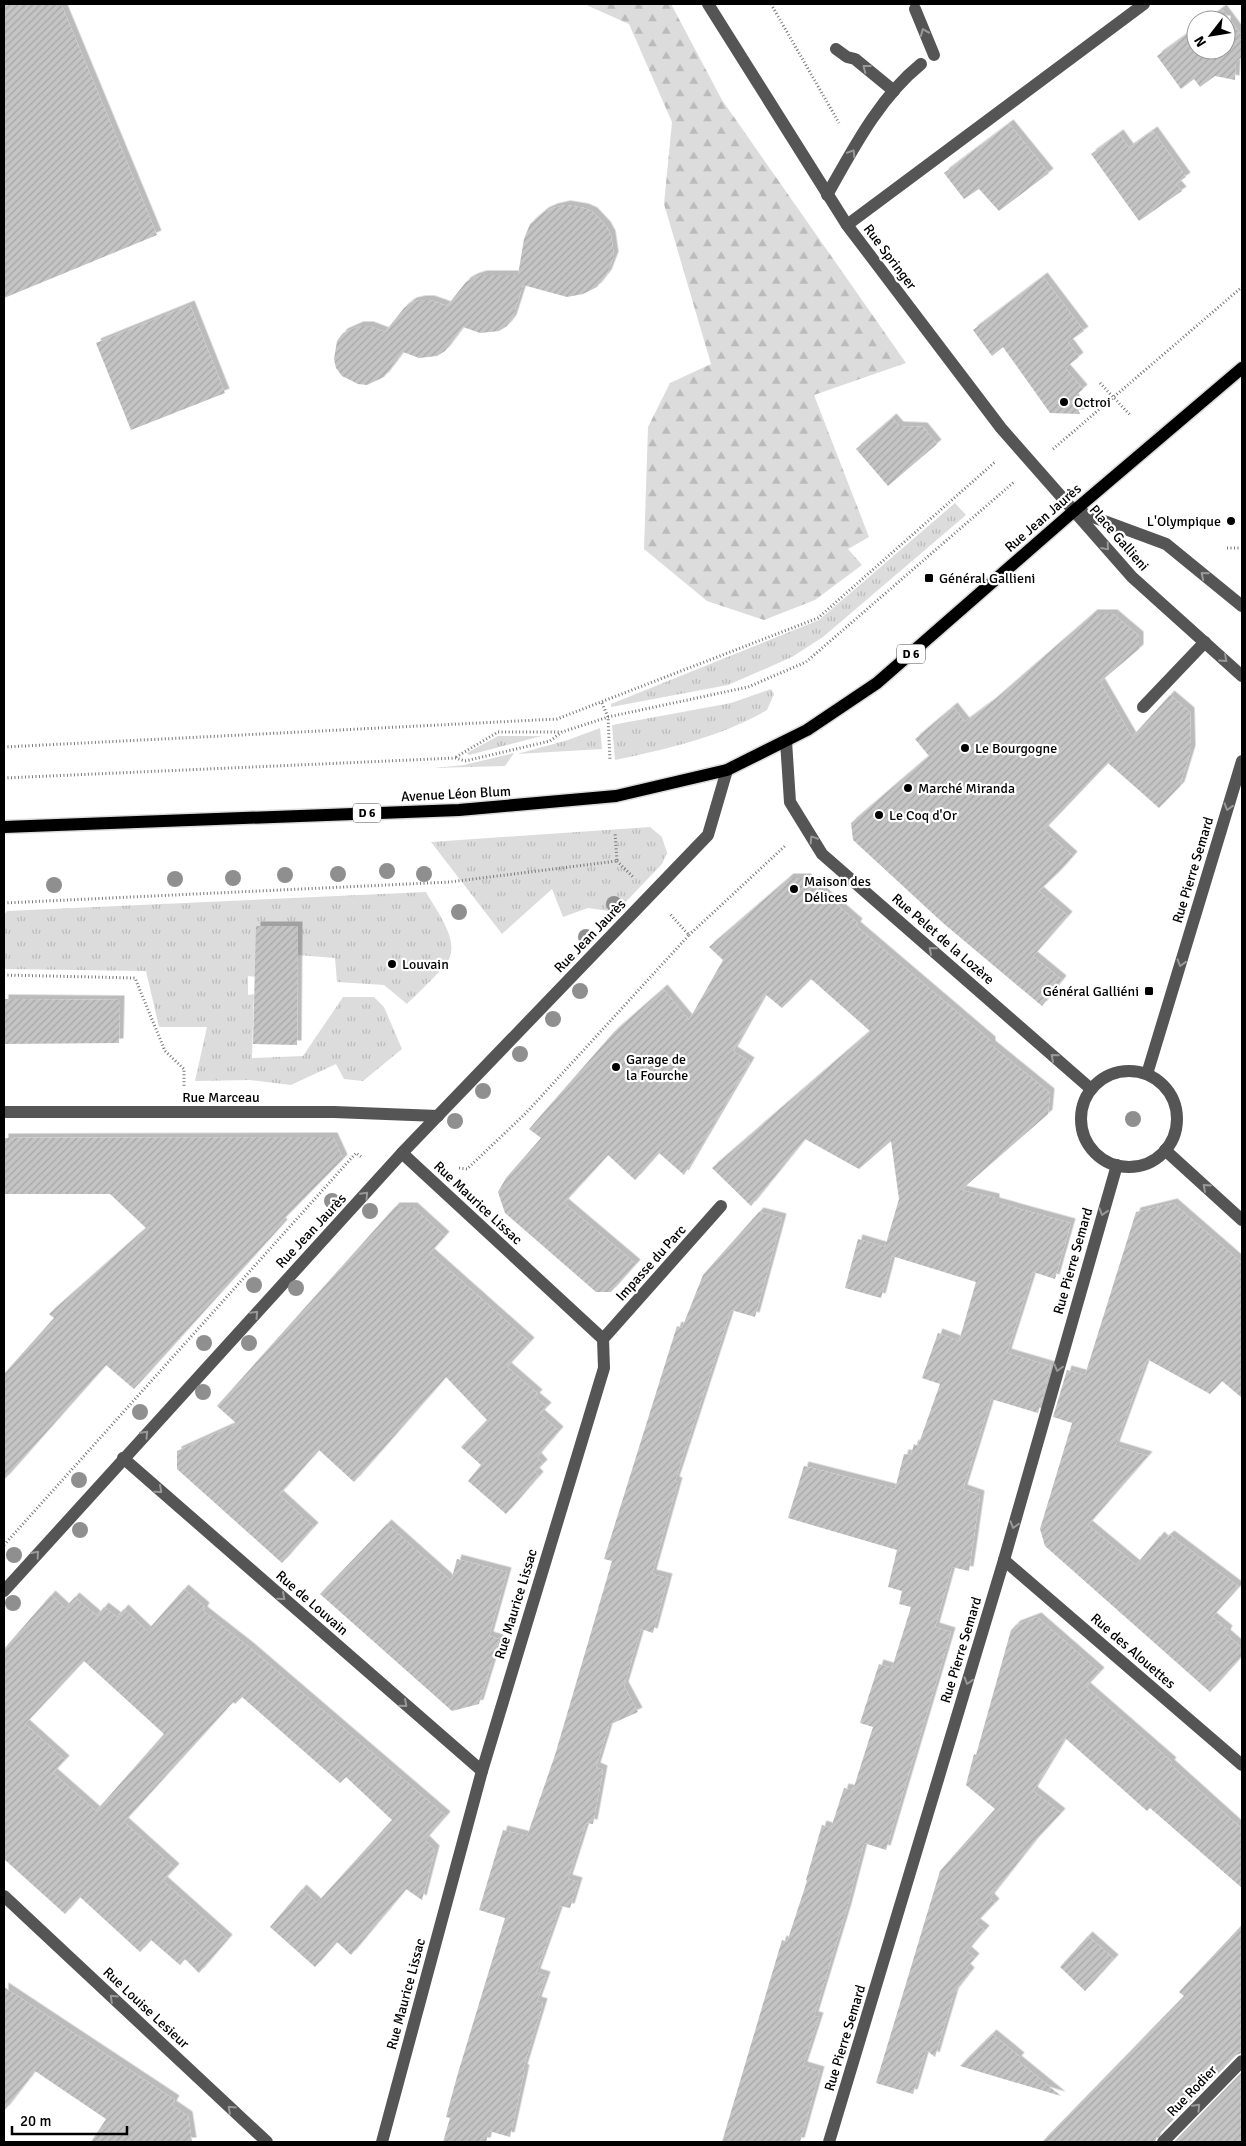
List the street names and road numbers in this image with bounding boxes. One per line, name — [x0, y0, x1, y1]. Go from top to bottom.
street label: Rue Springer — [860, 221, 921, 294]
street label: Rue Jean Jaurès — [1001, 480, 1085, 556]
street label: Place Gallieni — [1086, 501, 1152, 575]
road number: D 6 — [897, 644, 925, 664]
street label: Avenue Léon Blum — [401, 783, 511, 805]
road number: D 6 — [353, 804, 381, 822]
street label: Rue Pierre Semard — [1169, 815, 1217, 925]
street label: Rue Pelet de la Lozère — [888, 890, 998, 988]
street label: Rue Jean Jaurès — [551, 896, 629, 976]
street label: Rue Marceau — [182, 1089, 260, 1106]
street label: Rue Maurice Lissac — [430, 1158, 526, 1248]
street label: Rue Jean Jaurès — [272, 1190, 350, 1272]
street label: Rue Pierre Semard — [1050, 1206, 1096, 1316]
street label: Impasse du Parc — [612, 1221, 690, 1305]
street label: Rue Maurice Lissac — [491, 1546, 541, 1661]
street label: Rue de Louvain — [272, 1567, 352, 1639]
street label: Rue Pierre Semard — [937, 1595, 985, 1705]
street label: Rue des Alouettes — [1087, 1610, 1179, 1692]
street label: Rue Maurice Lissac — [383, 1936, 429, 2051]
street label: Rue Louise Lesieur — [99, 1964, 193, 2053]
street label: Rue Pierre Semard — [821, 1983, 869, 2093]
street label: Rue Rodier — [1163, 2061, 1221, 2120]

